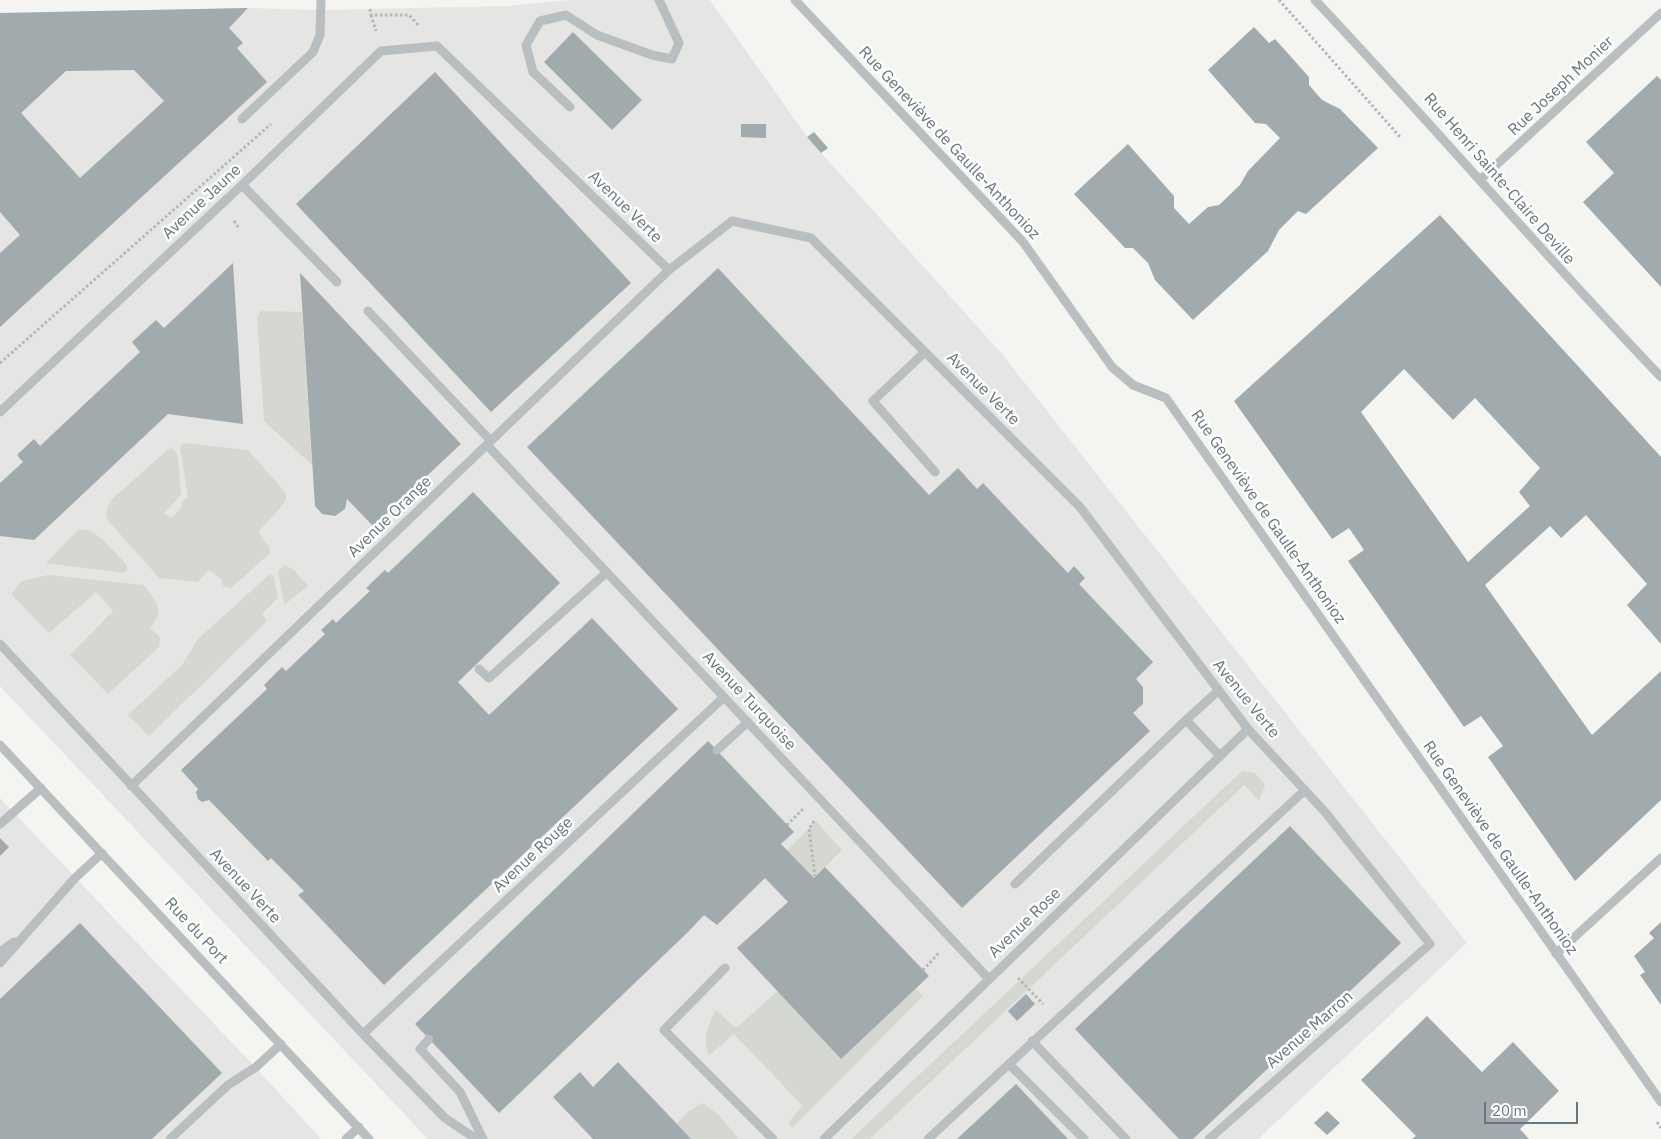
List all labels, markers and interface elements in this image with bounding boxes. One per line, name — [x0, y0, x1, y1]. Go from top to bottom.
street label: Rue Joseph Monier — [1504, 32, 1618, 140]
street label: Rue Geneviève de Gaulle-Anthonioz — [854, 42, 1044, 244]
street label: Rue Henri Sainte-Claire Deville — [1419, 89, 1579, 269]
street label: Avenue Jaune — [159, 161, 245, 243]
street label: Avenue Verte — [584, 167, 666, 247]
street label: Avenue Verte — [942, 348, 1024, 430]
street label: Rue Geneviève de Gaulle-Anthonioz — [1186, 406, 1350, 628]
street label: Avenue Orange — [344, 472, 436, 562]
street label: Avenue Turquoise — [698, 648, 800, 754]
street label: Avenue Verte — [1208, 656, 1284, 742]
street label: Rue Geneviève de Gaulle-Anthonioz — [1418, 737, 1582, 959]
street label: Avenue Rouge — [489, 813, 577, 897]
street label: Avenue Verte — [205, 845, 285, 927]
street label: Avenue Rose — [985, 884, 1065, 962]
street label: Rue du Port — [160, 894, 232, 968]
street label: Avenue Marron — [1263, 987, 1357, 1073]
scale bar — [1486, 1092, 1580, 1124]
text: 20 m — [1492, 1101, 1527, 1120]

